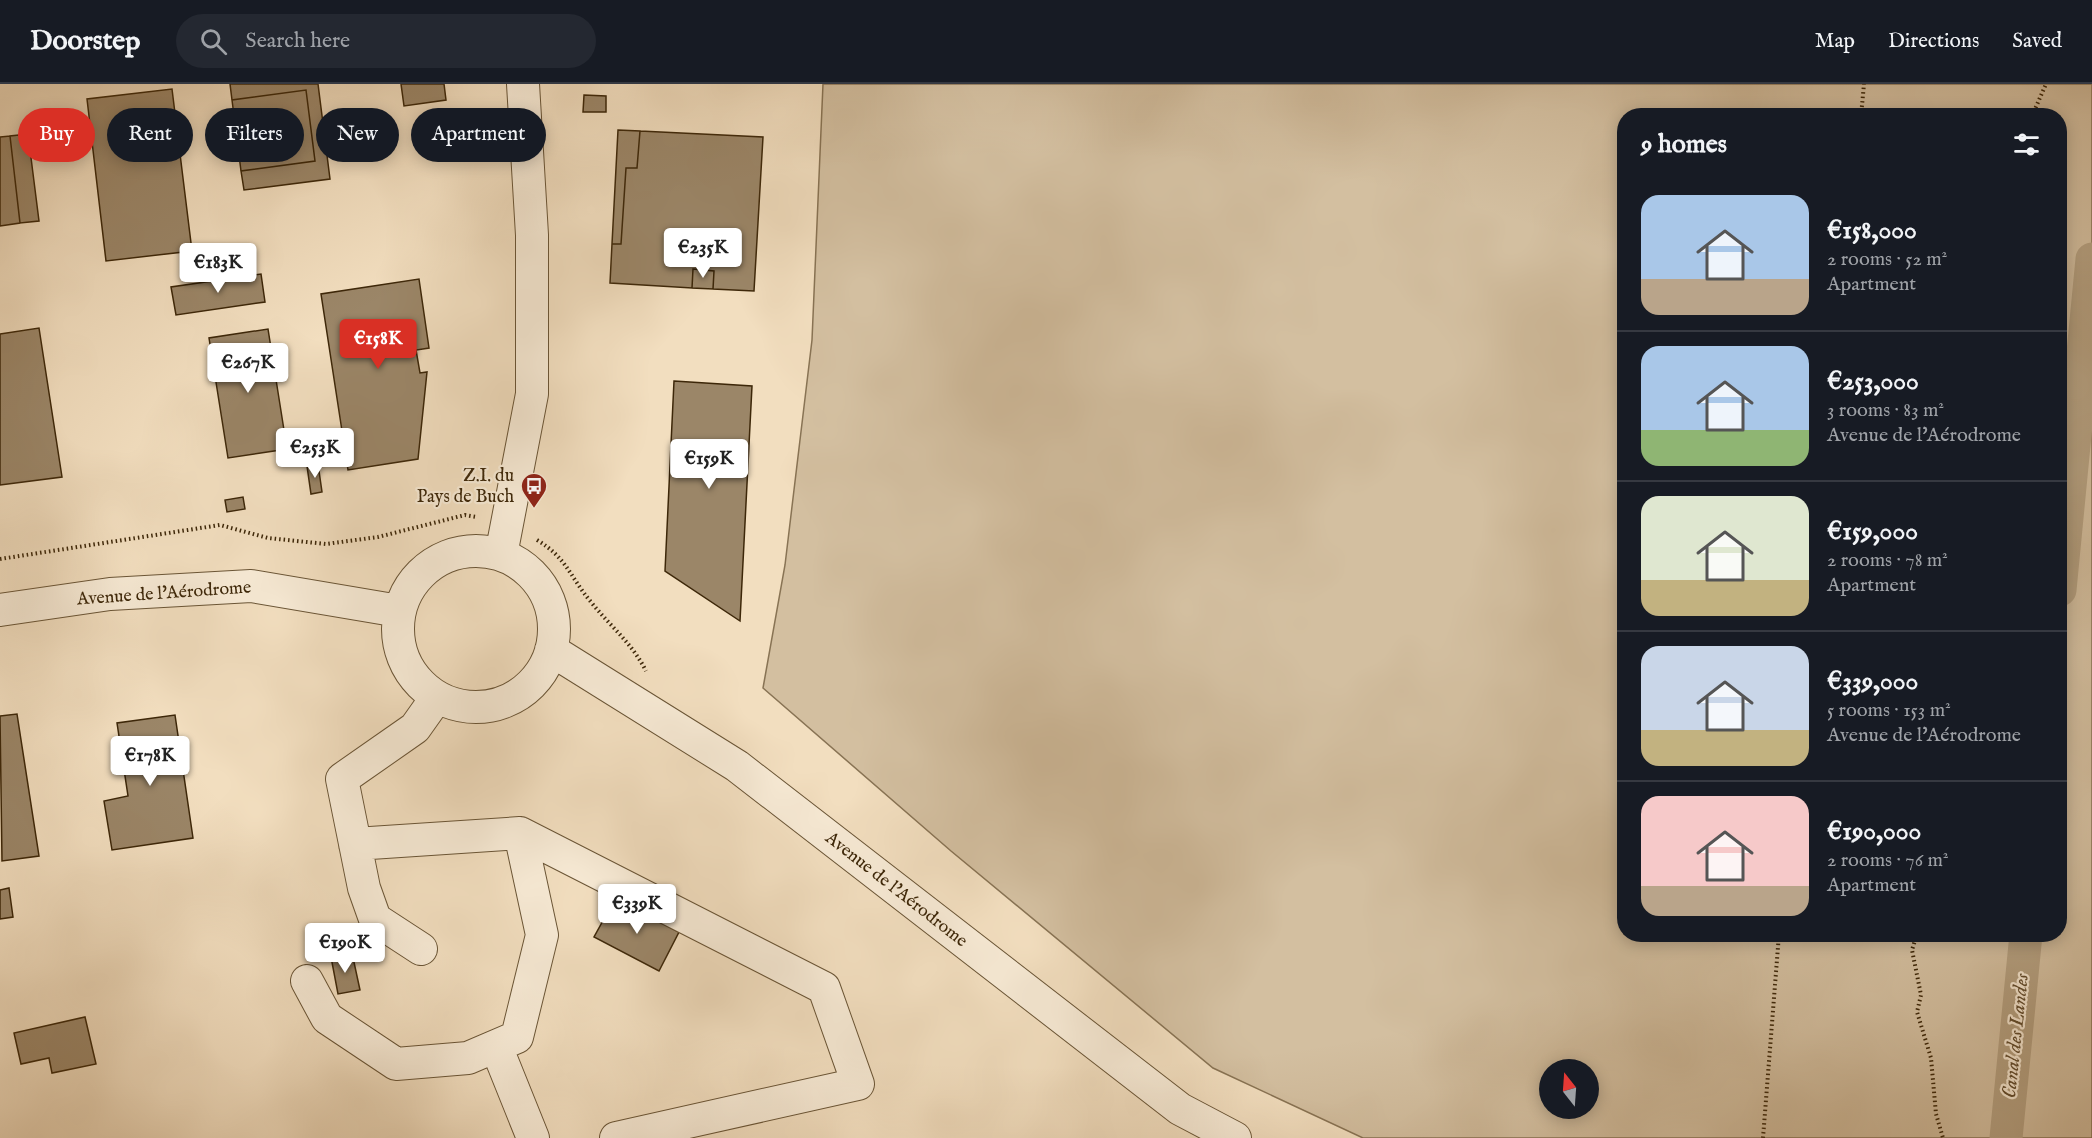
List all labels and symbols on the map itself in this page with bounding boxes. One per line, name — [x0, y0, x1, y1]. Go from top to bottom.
pin: €235K — [661, 228, 745, 279]
pin: €183K — [176, 243, 260, 294]
pin: €158K — [336, 319, 420, 370]
pin: €267K — [206, 343, 290, 394]
pin: €253K — [273, 428, 357, 479]
pin: €159K — [667, 439, 751, 490]
place label: Z.I. du Pays de Buch — [417, 465, 514, 509]
bus stop icon: Z.I. du Pays de Buch — [519, 471, 549, 509]
street label: Avenue de l'Aérodrome — [75, 576, 252, 612]
pin: €178K — [108, 736, 192, 787]
street label: Avenue de l'Aérodrome — [819, 827, 972, 953]
pin: €339K — [595, 884, 679, 935]
pin: €190K — [303, 923, 387, 974]
water label: Canal des Landes — [1997, 972, 2035, 1100]
north arrow — [1539, 1059, 1599, 1119]

